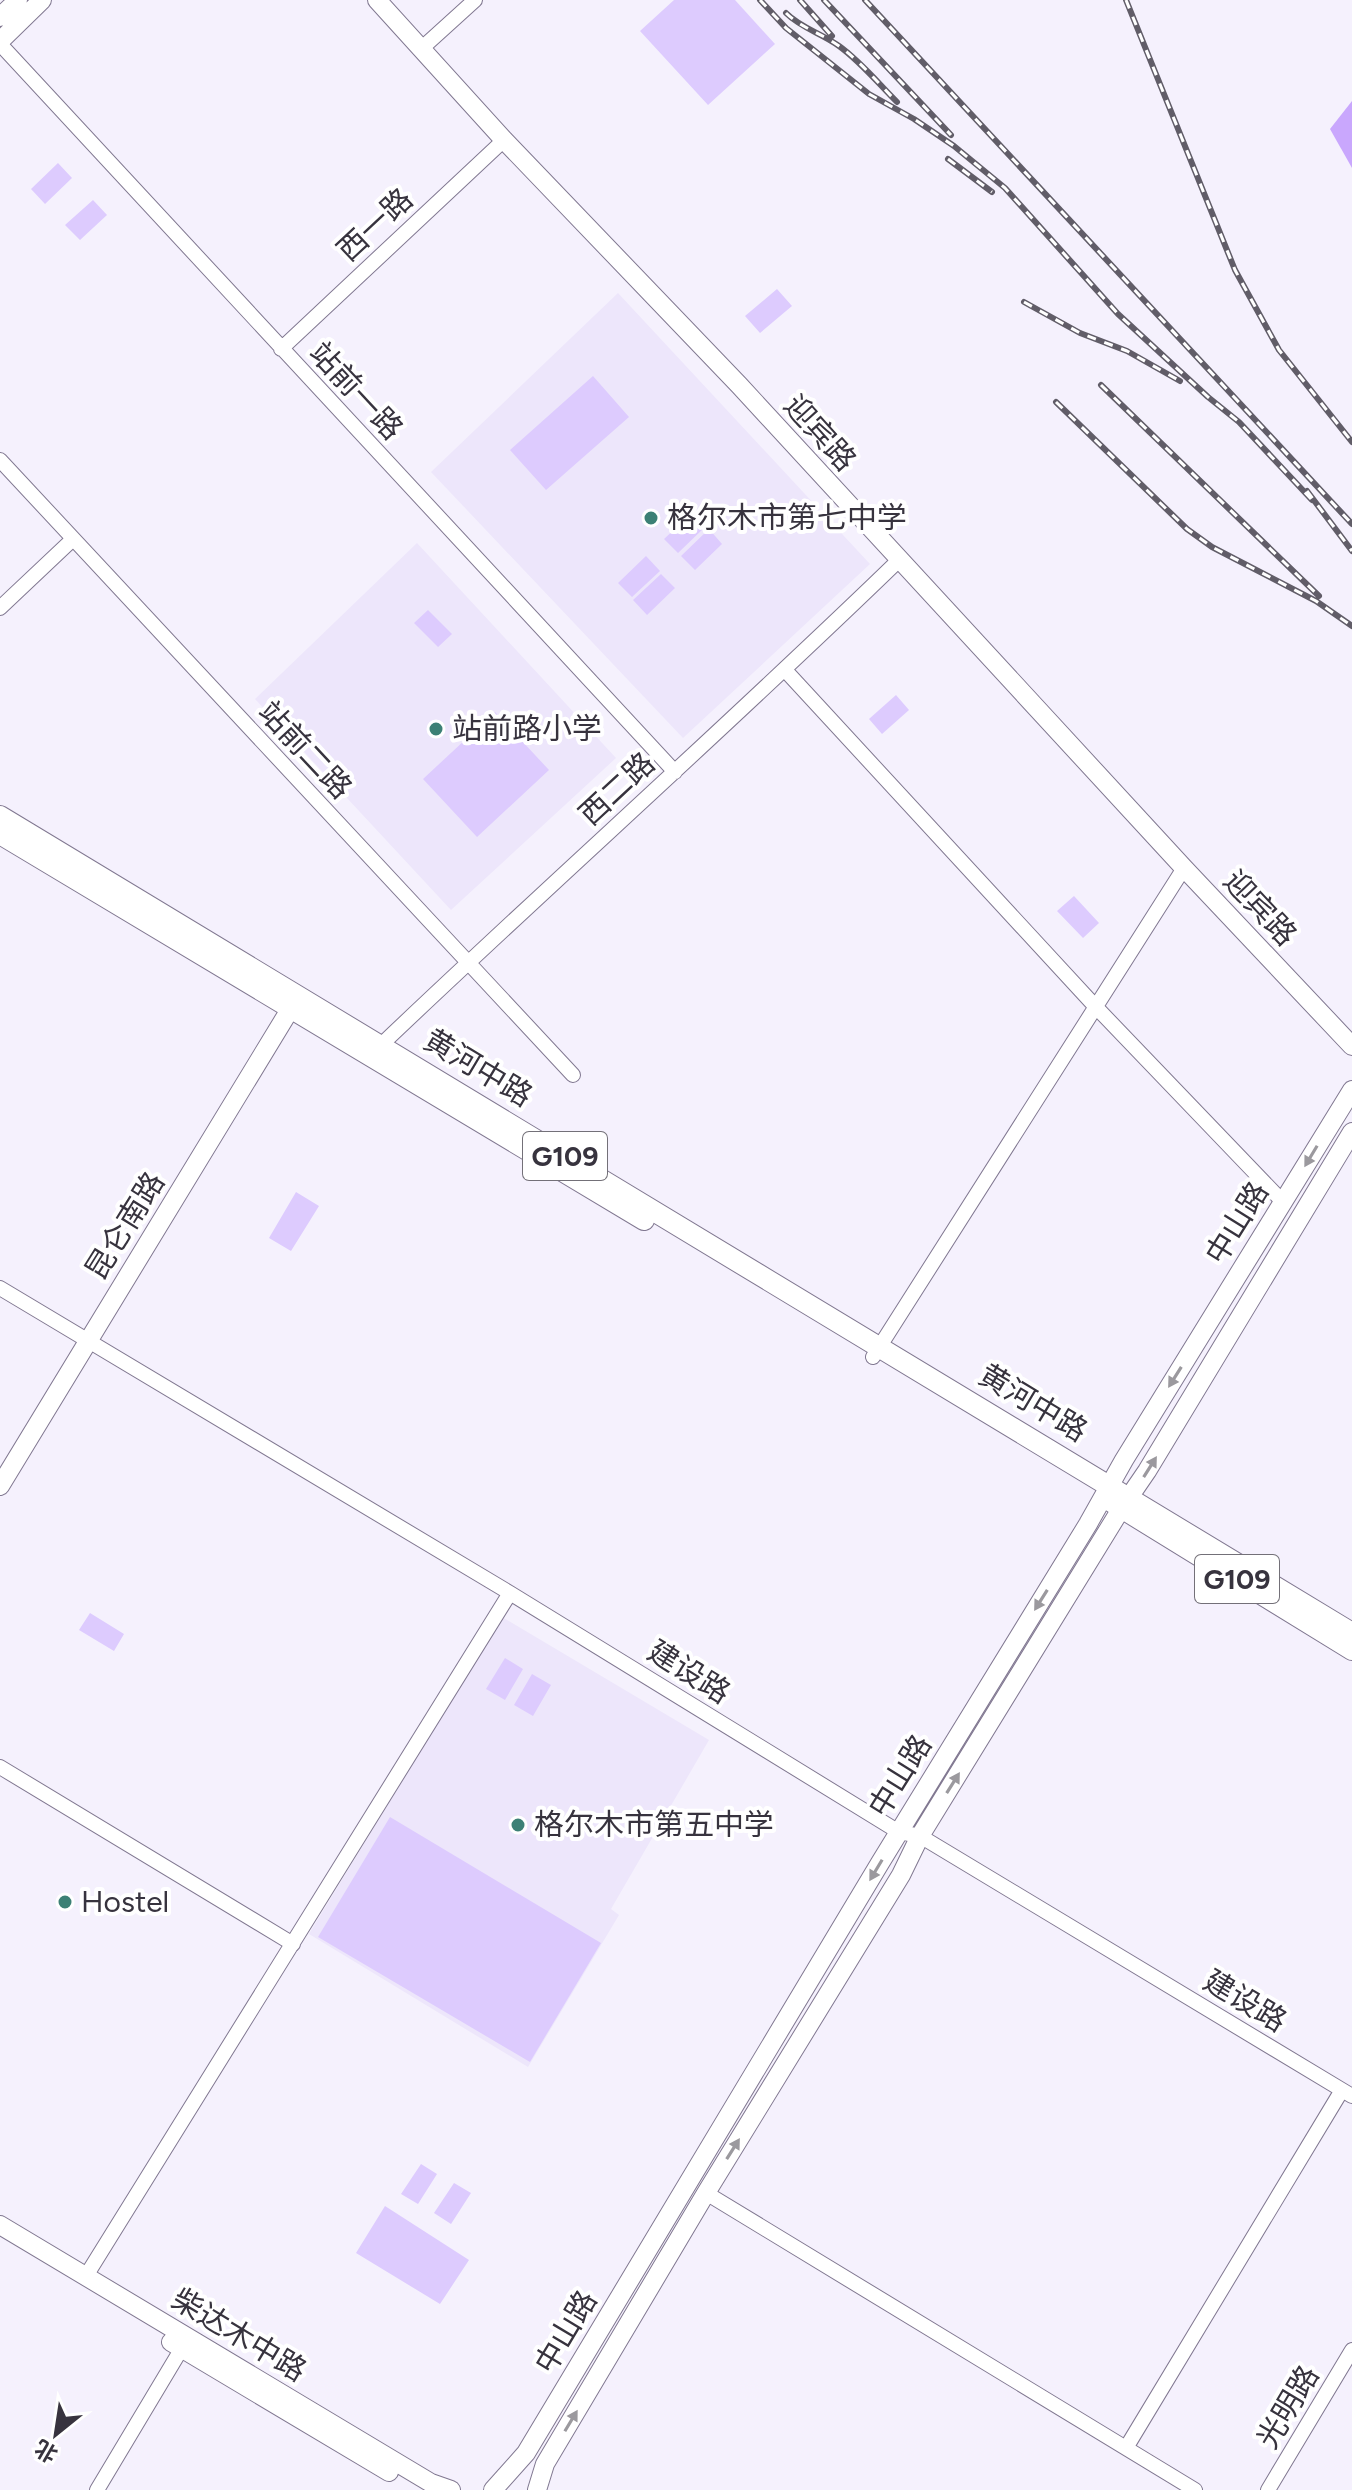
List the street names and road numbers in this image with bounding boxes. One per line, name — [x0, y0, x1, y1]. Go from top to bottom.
street label: 西一路 — [329, 180, 420, 269]
street label: 站前一路 — [302, 334, 411, 447]
street label: 迎宾路 — [777, 387, 864, 478]
street label: 站前二路 — [251, 693, 360, 806]
street label: 西二路 — [571, 744, 662, 833]
street label: 迎宾路 — [1216, 862, 1305, 953]
street label: 黄河中路 — [417, 1021, 539, 1114]
road number: G109 — [523, 1132, 607, 1180]
street label: 昆仑南路 — [77, 1165, 172, 1286]
street label: 中山路 — [1197, 1175, 1276, 1271]
street label: 黄河中路 — [972, 1356, 1094, 1449]
road number: G109 — [1195, 1555, 1279, 1603]
street label: 建设路 — [641, 1632, 737, 1711]
street label: 中山路 — [860, 1728, 939, 1824]
street label: 建设路 — [1197, 1962, 1293, 2040]
street label: 柴达木中路 — [165, 2280, 313, 2389]
street label: 中山路 — [527, 2284, 605, 2380]
street label: 光明路 — [1249, 2359, 1327, 2455]

